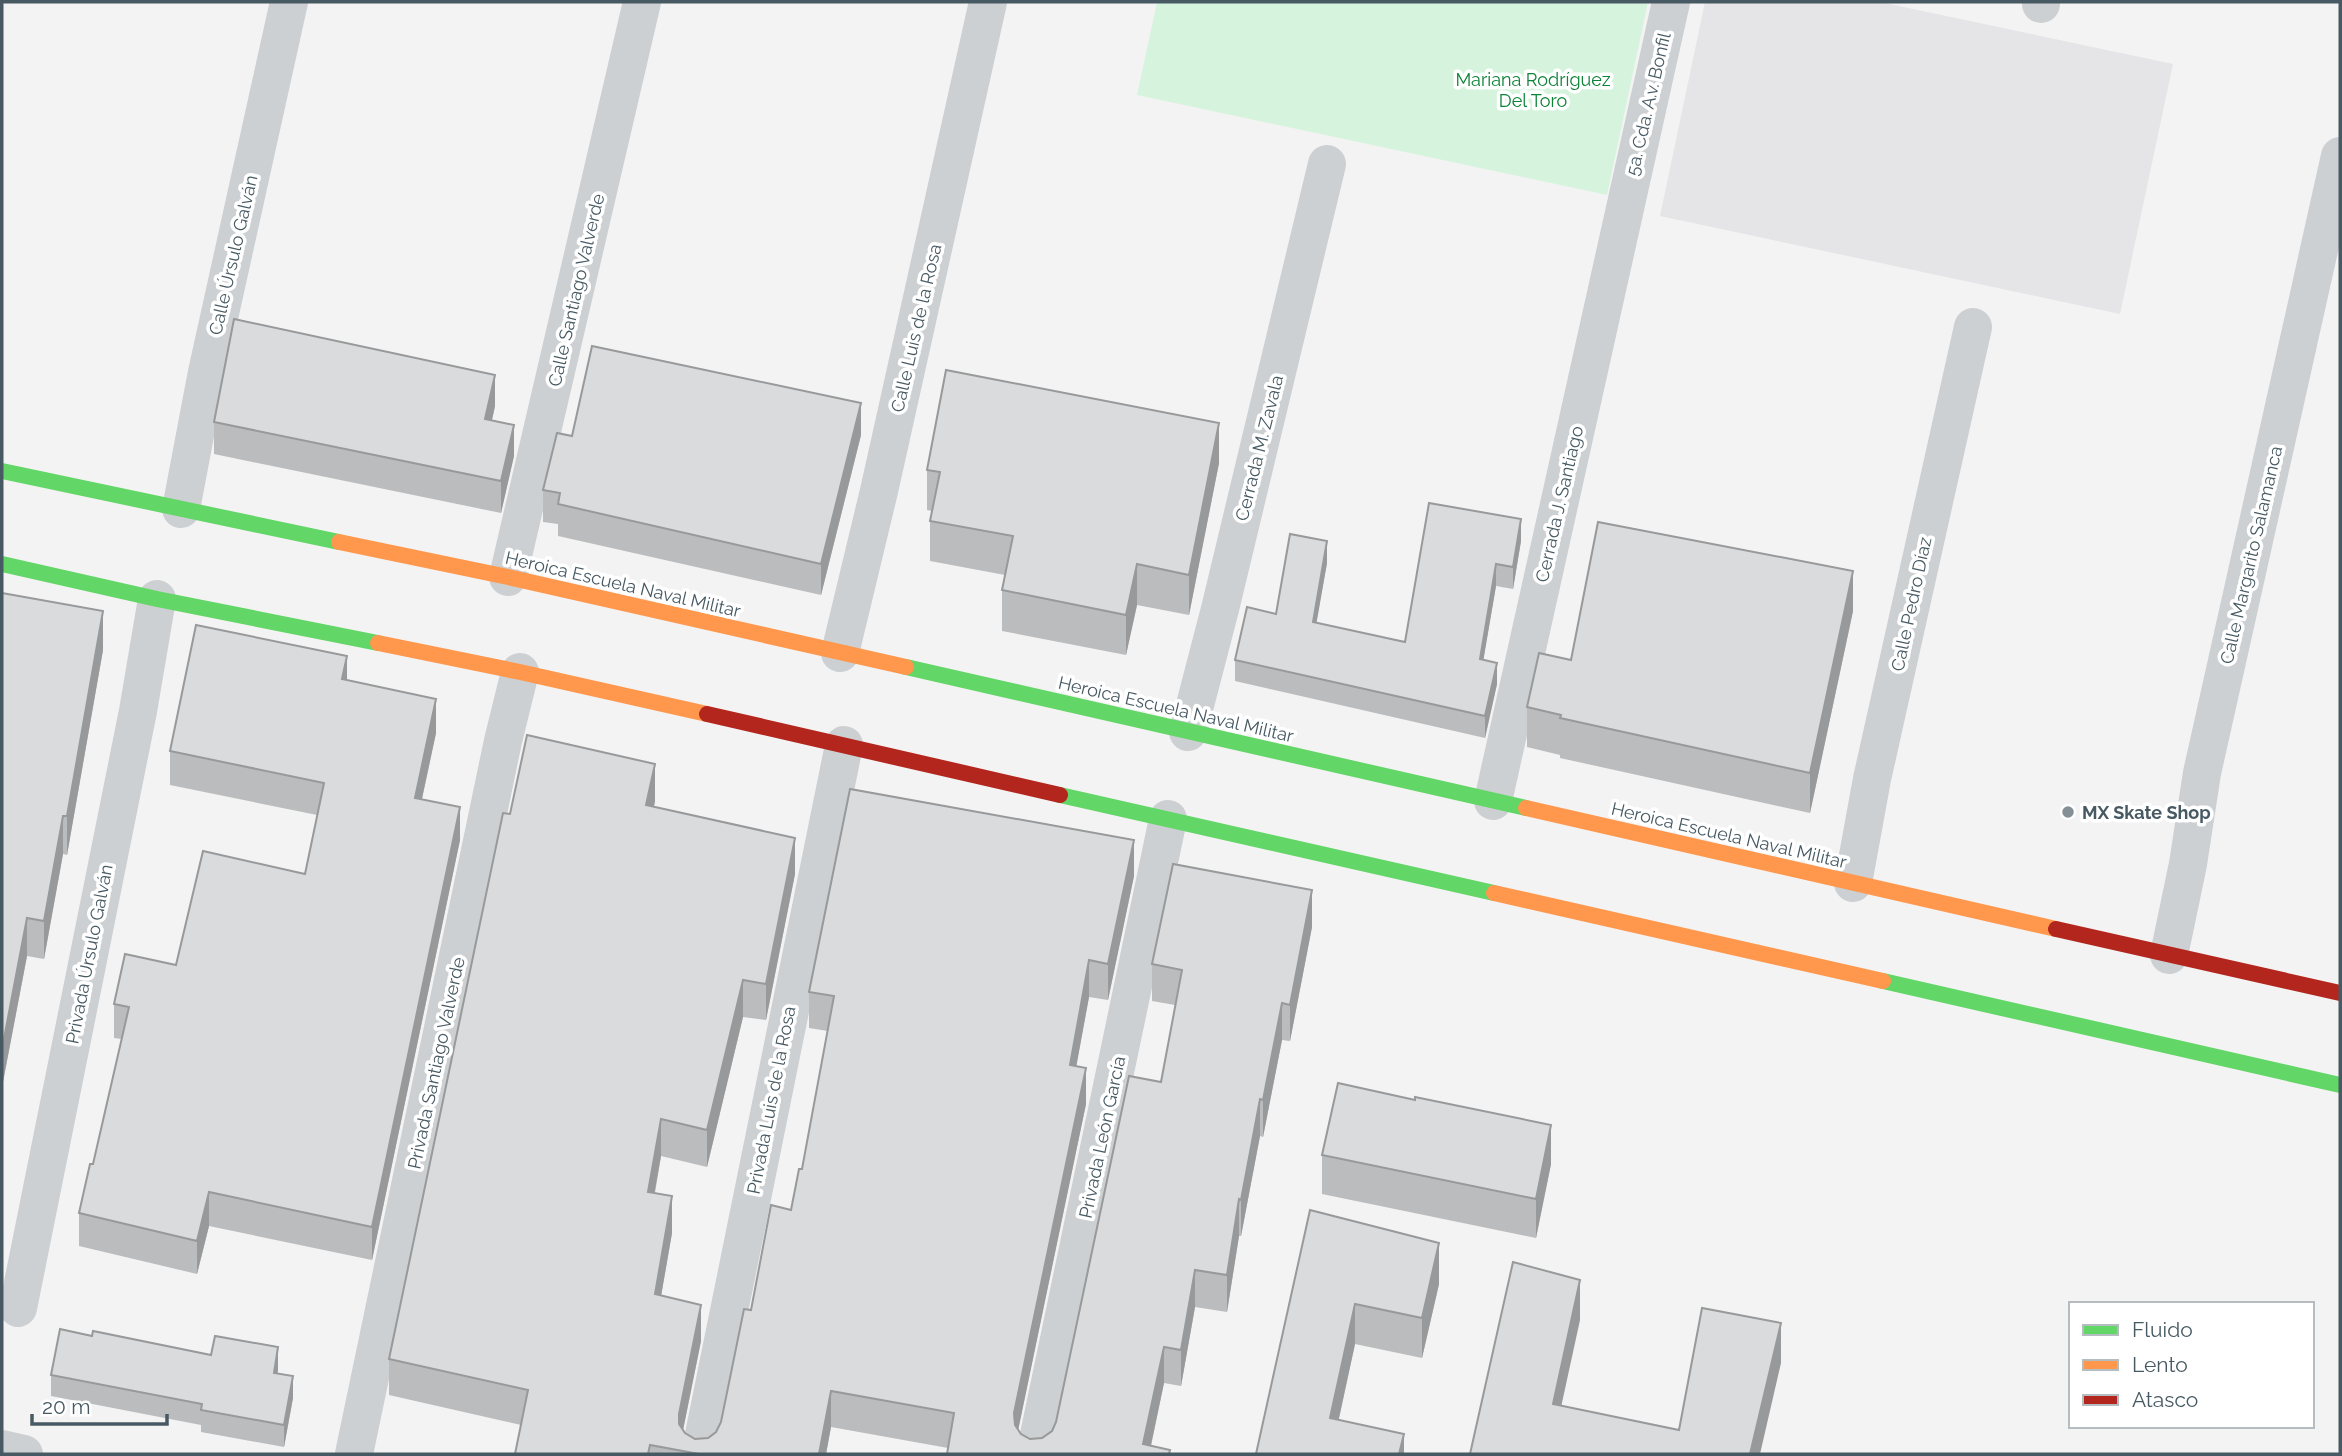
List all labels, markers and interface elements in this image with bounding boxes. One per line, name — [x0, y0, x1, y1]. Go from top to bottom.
street label: 5a. Cda. A.v. Bonfil — [1621, 30, 1675, 178]
park label: Mariana Rodríguez Del Toro — [1455, 69, 1611, 111]
street label: Calle Úrsulo Galván — [203, 173, 262, 337]
street label: Calle Santiago Valverde — [544, 191, 609, 388]
street label: Calle Luis de la Rosa — [886, 242, 946, 414]
street label: Cerrada M. Zavala — [1231, 373, 1287, 523]
street label: Cerrada J. Santiago — [1531, 424, 1587, 584]
street label: Calle Margarito Salamanca — [2216, 444, 2286, 666]
street label: Calle Pedro Díaz — [1887, 535, 1936, 673]
street label: Heroica Escuela Naval Militar — [503, 547, 743, 621]
street label: Heroica Escuela Naval Militar — [1056, 672, 1296, 746]
street label: Heroica Escuela Naval Militar — [1609, 798, 1849, 872]
place label: MX Skate Shop — [2082, 802, 2211, 823]
marker: MX Skate Shop — [2060, 804, 2076, 820]
street label: Privada Úrsulo Galván — [60, 862, 117, 1046]
street label: Privada Santiago Valverde — [403, 955, 469, 1171]
street label: Privada Luis de la Rosa — [742, 1004, 800, 1196]
street label: Privada León García — [1075, 1054, 1129, 1220]
legend — [2069, 1302, 2314, 1428]
text: Fluido — [2132, 1317, 2193, 1342]
text: Lento — [2132, 1352, 2188, 1377]
scale bar — [32, 1382, 166, 1426]
text: Atasco — [2132, 1387, 2198, 1412]
text: 20 m — [42, 1394, 90, 1419]

